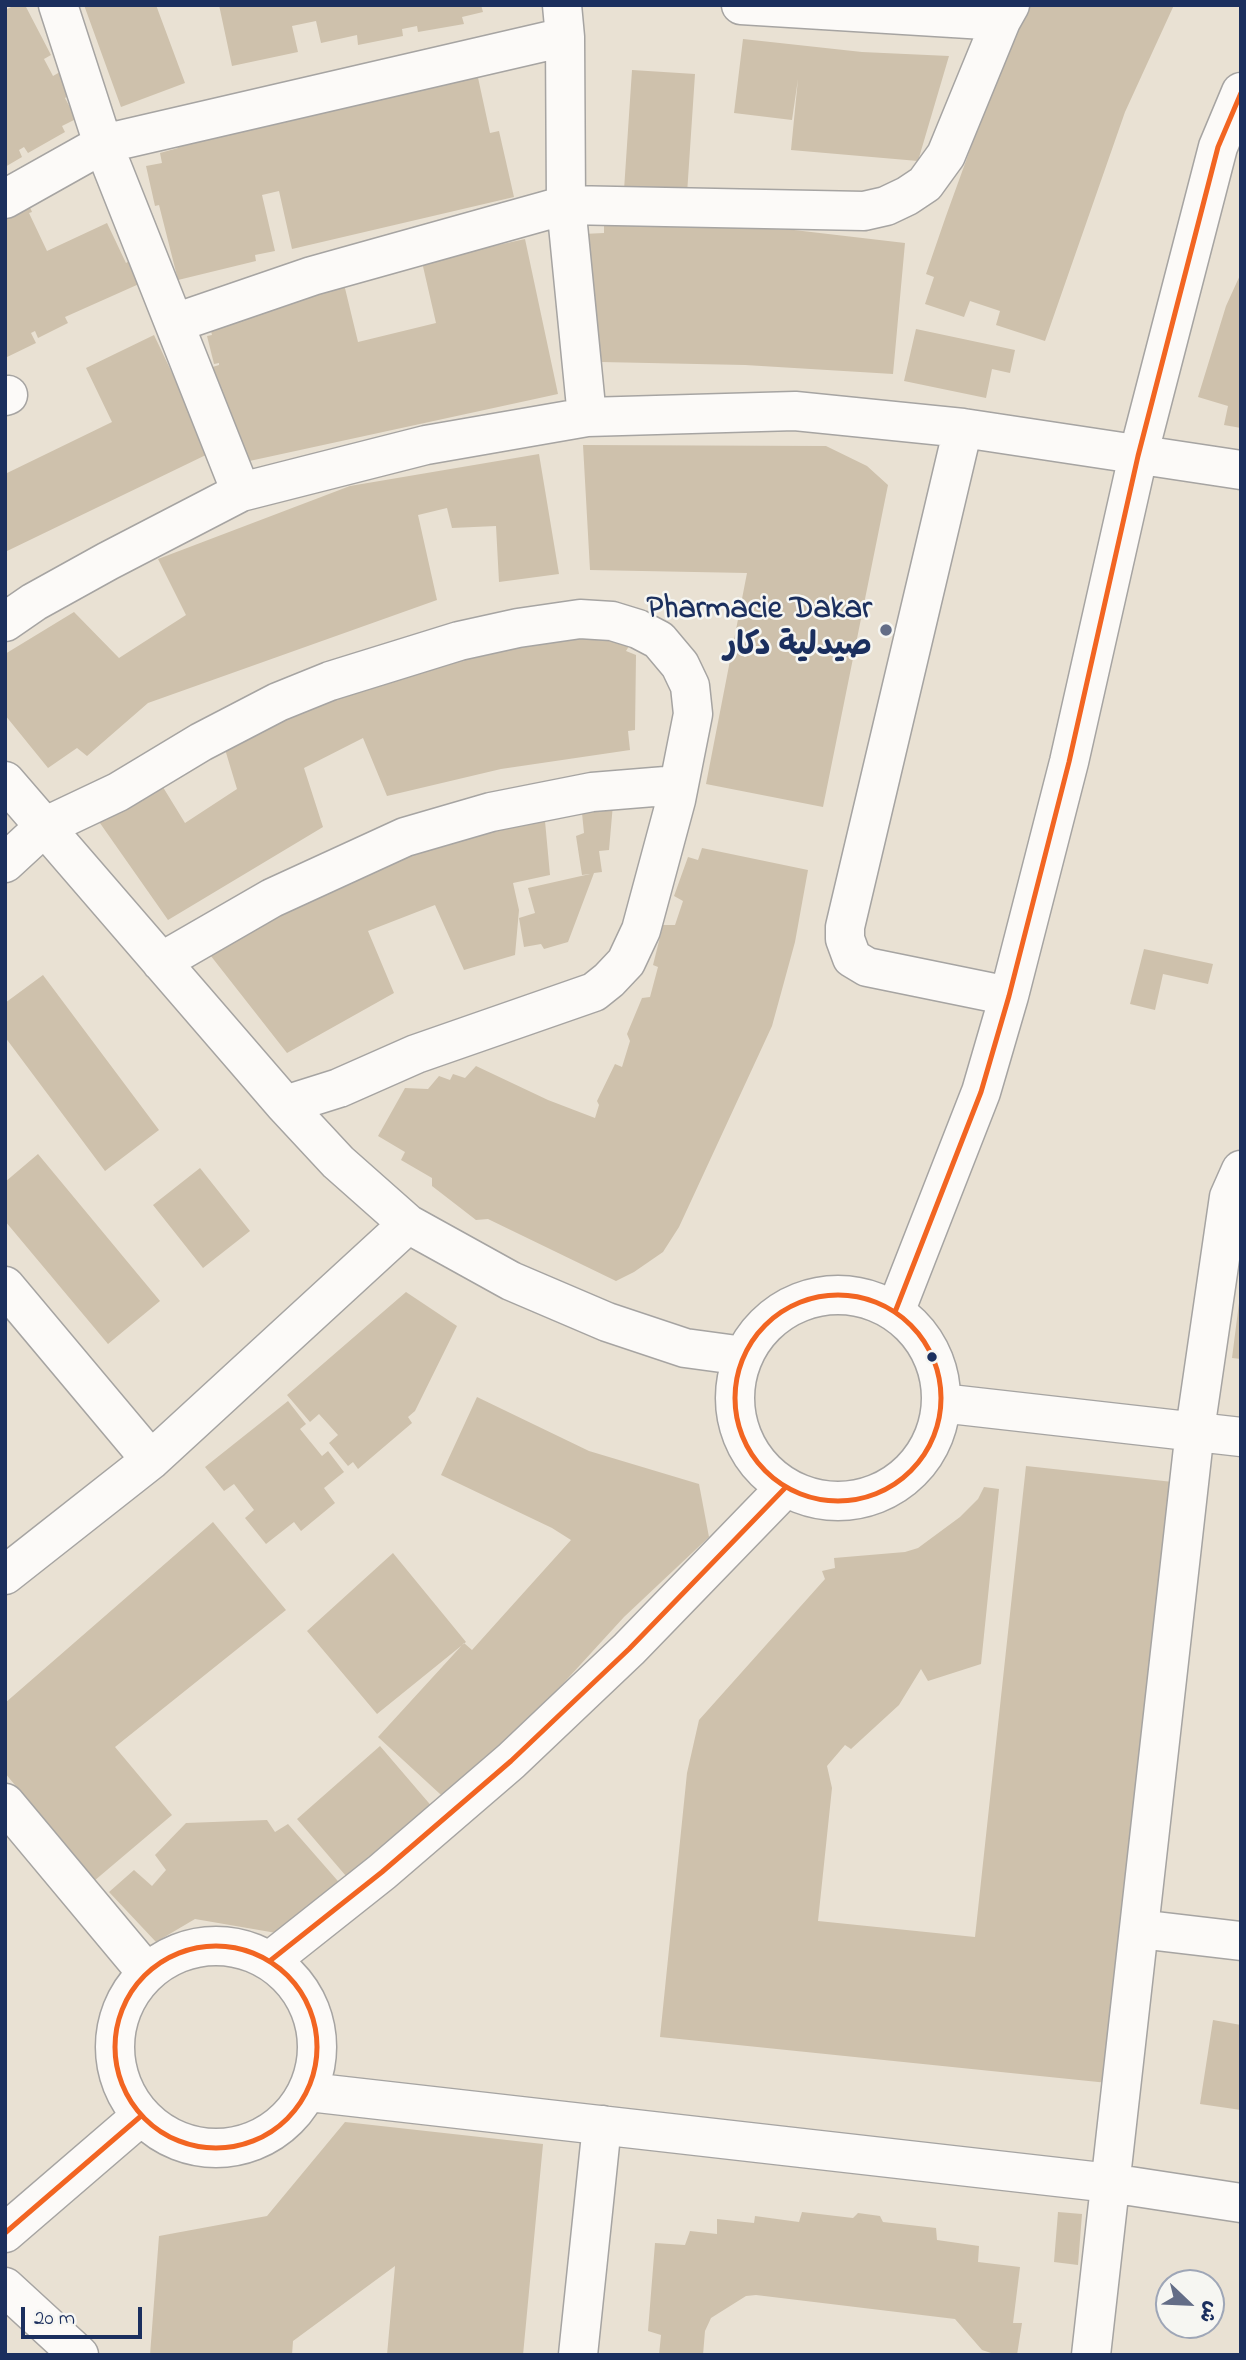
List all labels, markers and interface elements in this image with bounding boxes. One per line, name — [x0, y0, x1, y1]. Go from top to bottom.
place label: Pharmacie Dakar صيدلية دكار — [647, 593, 872, 668]
marker: Pharmacie Dakar صيدلية دكار — [878, 622, 894, 638]
unlabelled marker — [925, 1350, 939, 1364]
north arrow — [1155, 2269, 1225, 2339]
scale bar — [24, 2294, 145, 2338]
text: ش — [1191, 2297, 1224, 2327]
text: 20 m — [34, 2304, 75, 2334]

